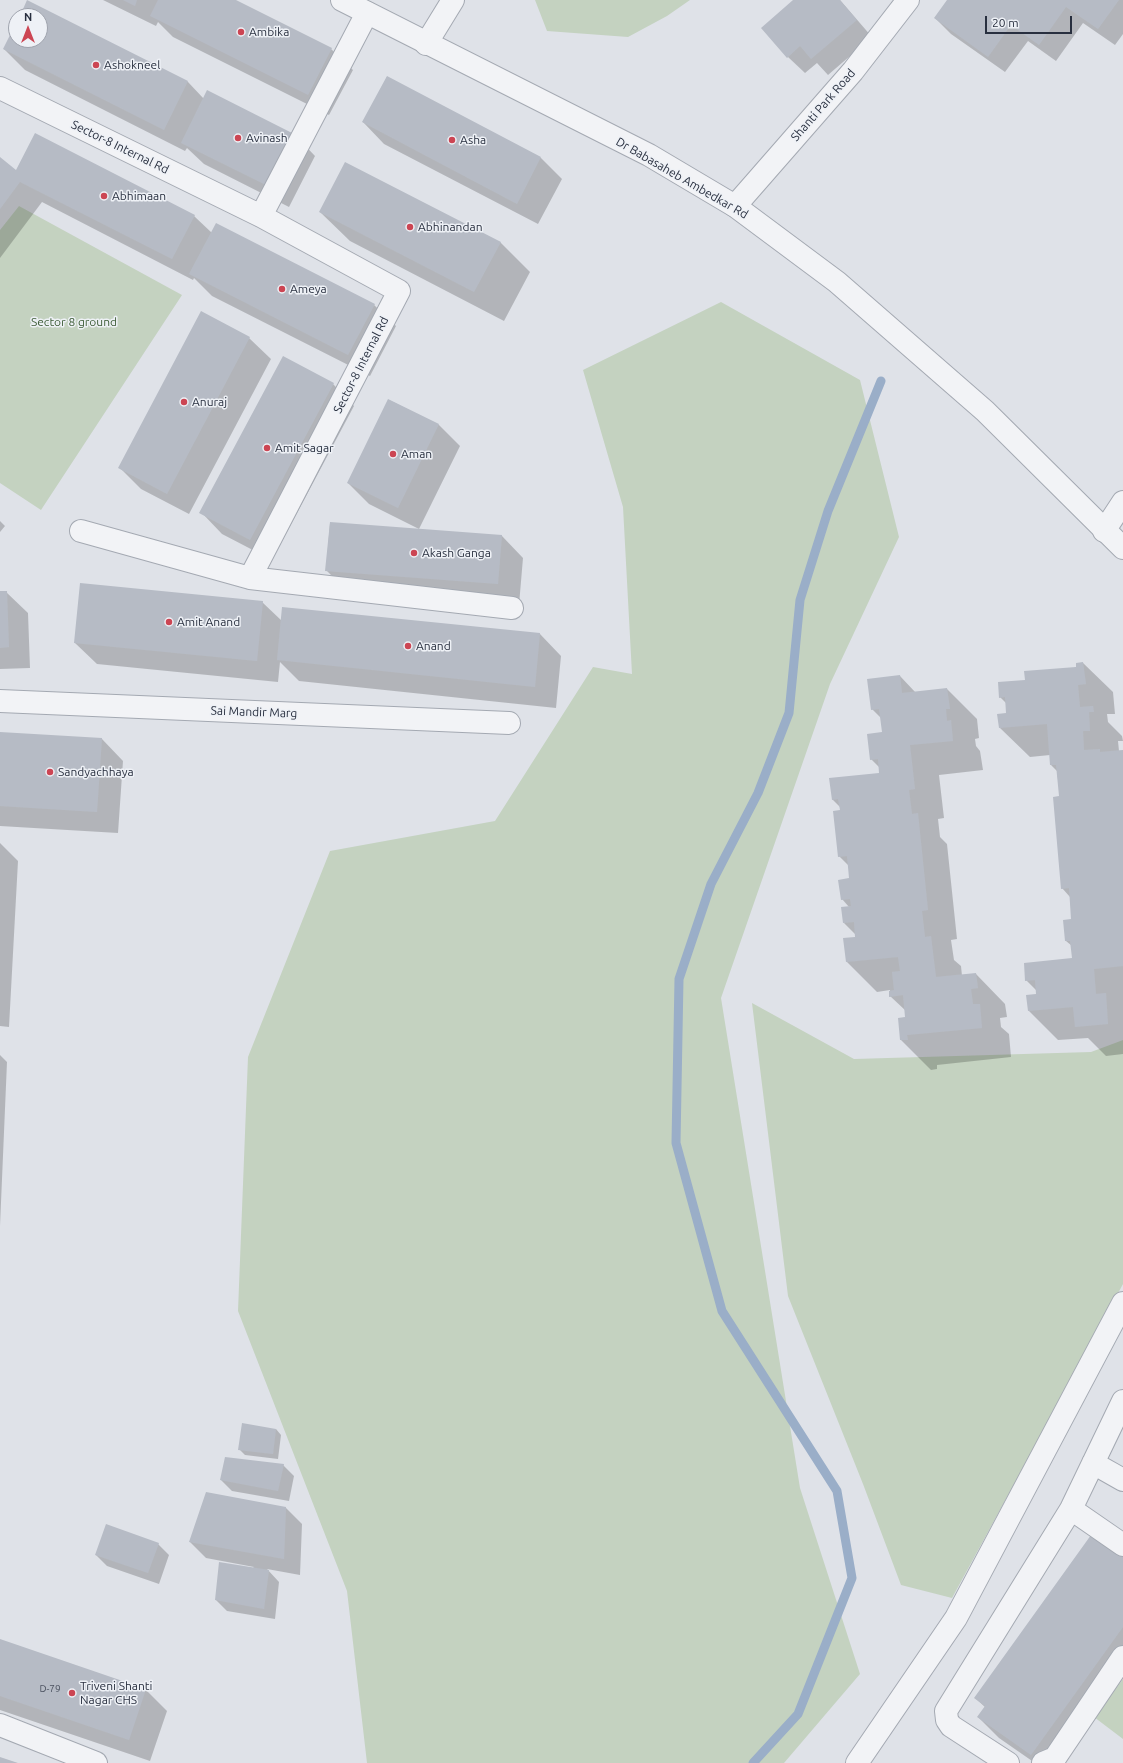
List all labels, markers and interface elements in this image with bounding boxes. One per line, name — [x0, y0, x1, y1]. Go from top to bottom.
north arrow — [8, 8, 48, 48]
scale bar — [987, 8, 1074, 34]
text: N — [24, 11, 32, 23]
text: 20 m — [992, 16, 1019, 29]
place label: Ambika — [249, 25, 289, 39]
marker: Ambika — [236, 27, 246, 37]
place label: Ashokneel — [104, 58, 160, 72]
marker: Ashokneel — [91, 60, 101, 70]
street label: Shanti Park Road — [788, 66, 858, 144]
street label: Sector-8 Internal Rd — [69, 117, 171, 177]
place label: Avinash — [246, 131, 287, 145]
marker: Avinash — [233, 133, 243, 143]
place label: Asha — [460, 133, 486, 147]
street label: Dr Babasaheb Ambedkar Rd — [613, 134, 751, 222]
marker: Asha — [447, 135, 457, 145]
place label: Abhimaan — [112, 189, 166, 203]
marker: Abhimaan — [99, 191, 109, 201]
place label: Abhinandan — [418, 220, 482, 234]
marker: Abhinandan — [405, 222, 415, 232]
place label: Ameya — [290, 282, 327, 296]
marker: Ameya — [277, 284, 287, 294]
street label: Sector-8 Internal Rd — [330, 314, 392, 416]
park label: Sector 8 ground — [31, 315, 117, 329]
place label: Anuraj — [192, 395, 227, 409]
marker: Anuraj — [179, 397, 189, 407]
place label: Amit Sagar — [275, 441, 334, 455]
marker: Amit Sagar — [262, 443, 272, 453]
place label: Aman — [401, 447, 432, 461]
marker: Aman — [388, 449, 398, 459]
place label: Akash Ganga — [422, 546, 491, 560]
marker: Akash Ganga — [409, 548, 419, 558]
place label: Amit Anand — [177, 615, 240, 629]
marker: Amit Anand — [164, 617, 174, 627]
place label: Anand — [416, 639, 451, 653]
marker: Anand — [403, 641, 413, 651]
street label: Sai Mandir Marg — [210, 703, 298, 721]
place label: Sandyachhaya — [58, 765, 134, 779]
marker: Sandyachhaya — [45, 767, 55, 777]
place label: Triveni Shanti Nagar CHS — [80, 1679, 152, 1707]
house number: D-79 — [39, 1683, 61, 1695]
marker: Triveni Shanti Nagar CHS — [67, 1688, 77, 1698]

